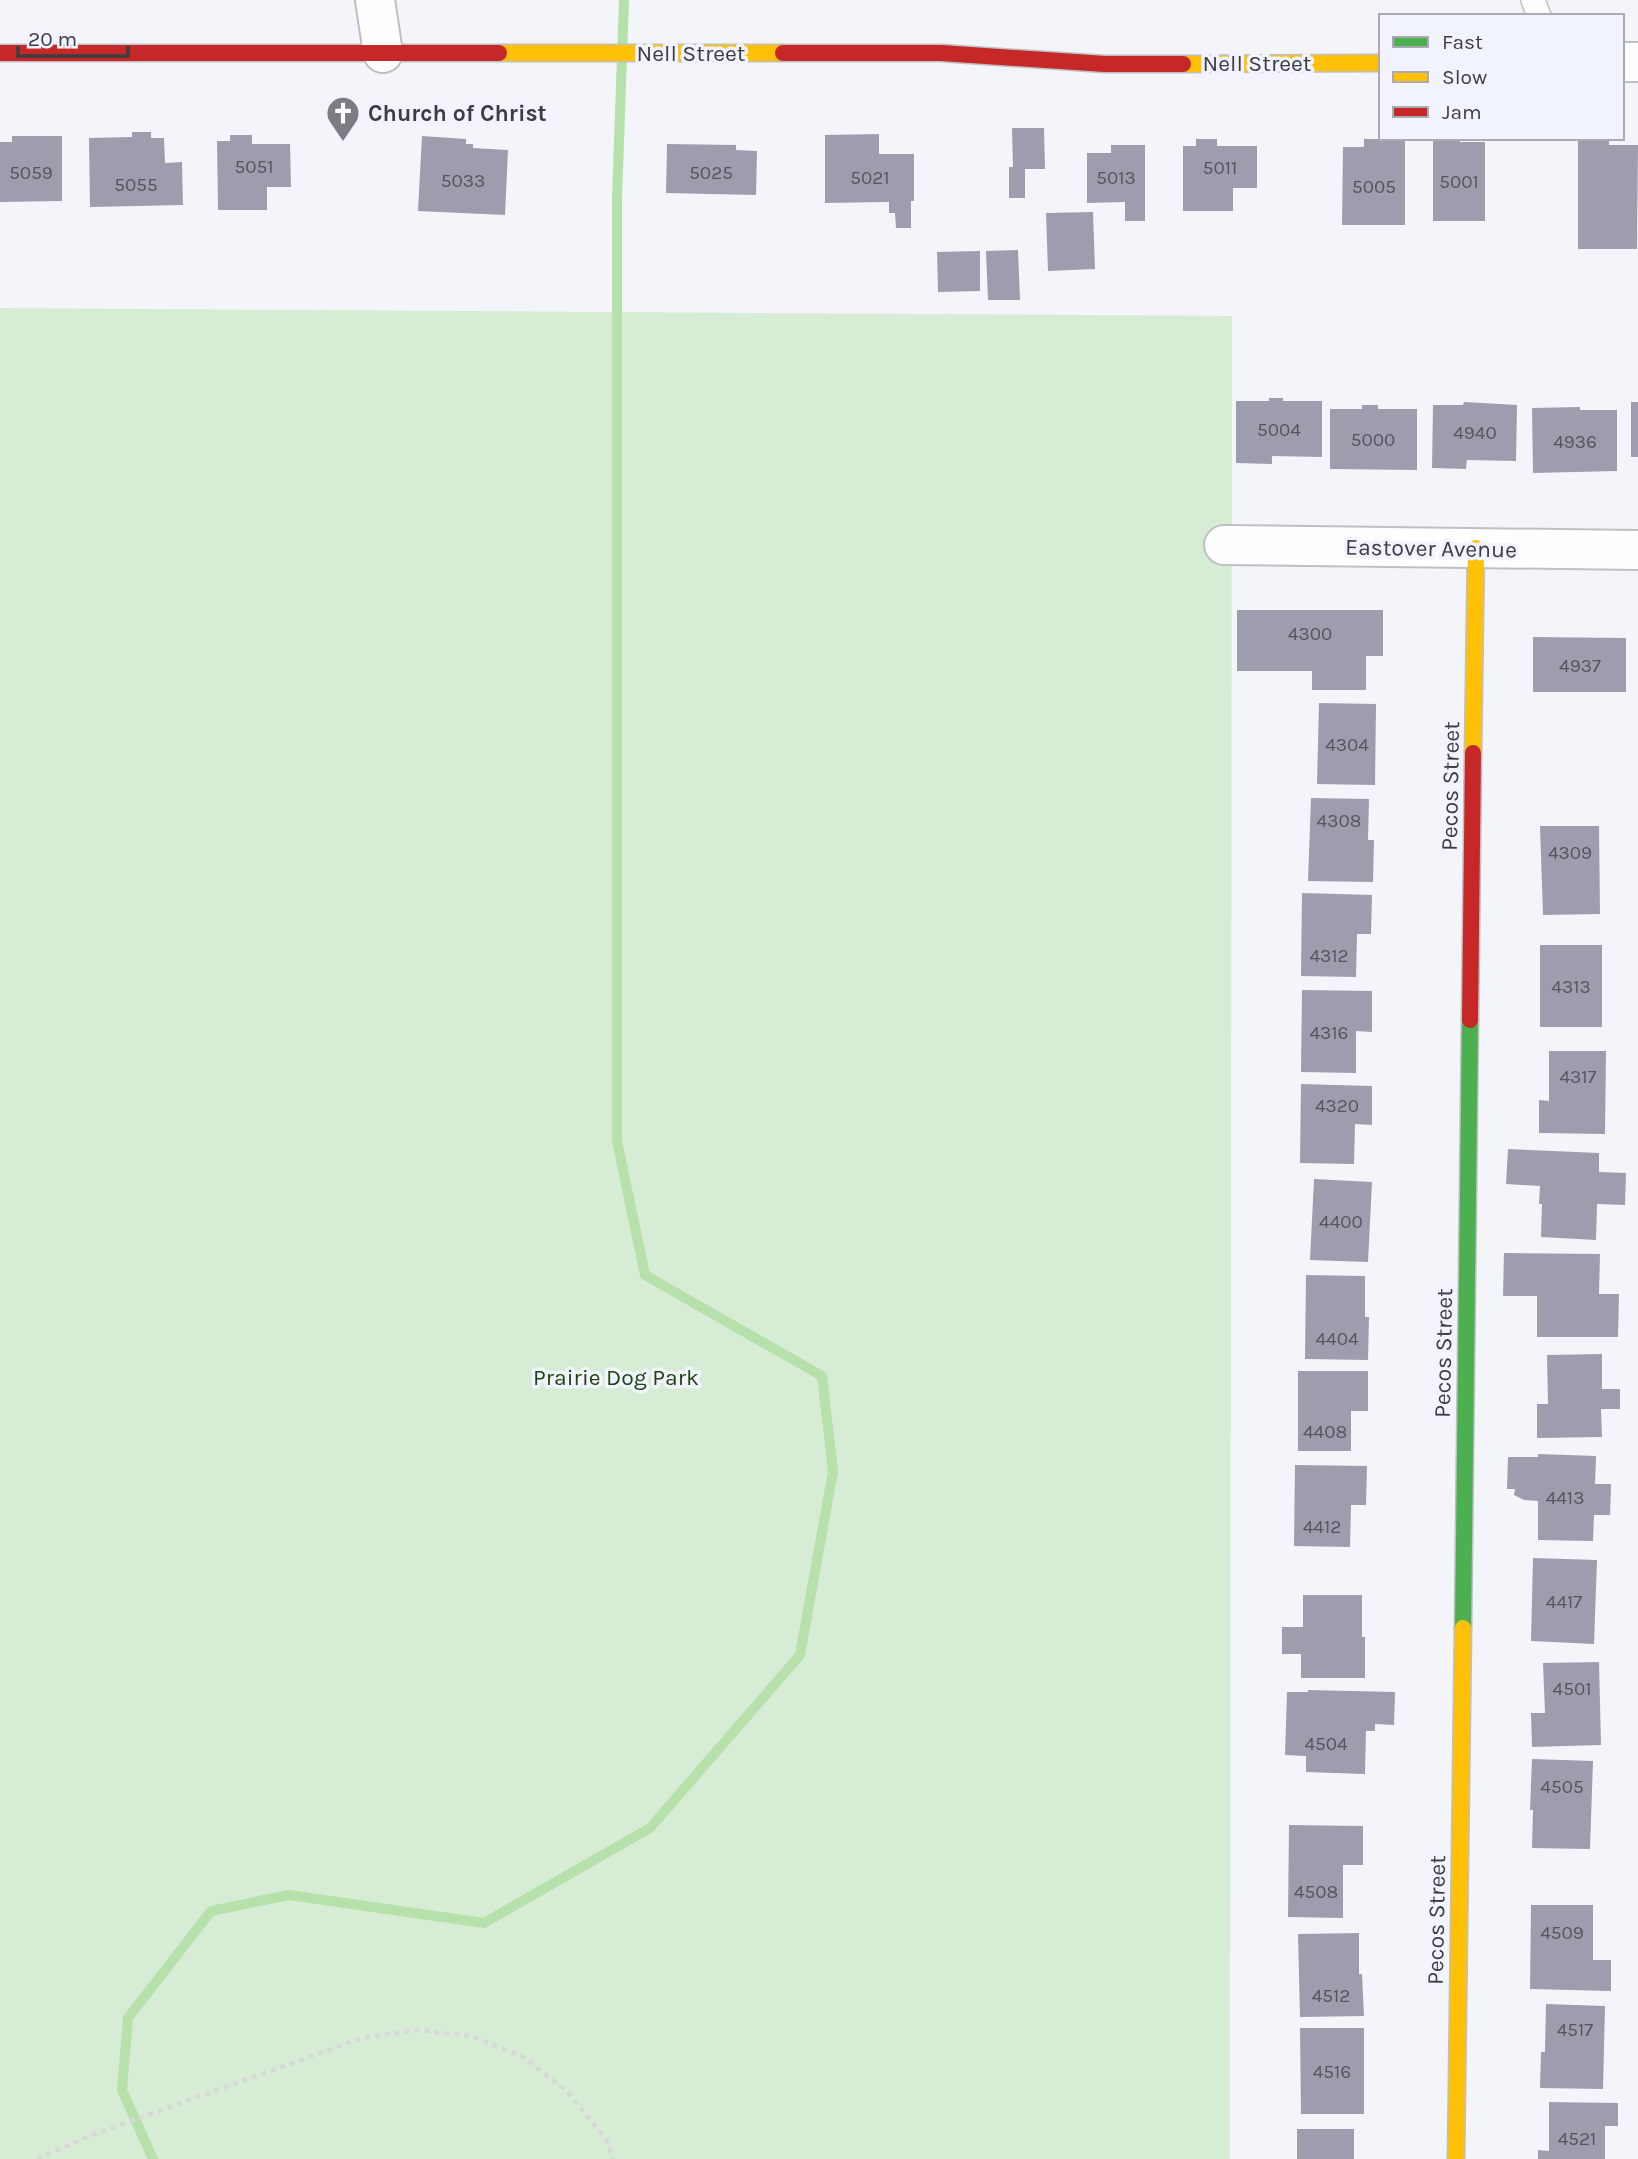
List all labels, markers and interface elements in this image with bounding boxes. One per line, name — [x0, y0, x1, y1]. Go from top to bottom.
scale bar — [18, 14, 128, 58]
legend — [1379, 14, 1624, 140]
text: 20 m — [28, 27, 77, 51]
text: Fast — [1442, 30, 1483, 54]
street label: Nell Street — [636, 40, 746, 67]
street label: Nell Street — [1202, 50, 1312, 77]
text: Slow — [1442, 65, 1487, 89]
church icon: Church of Christ — [324, 94, 362, 143]
place label: Church of Christ — [368, 100, 547, 127]
text: Jam — [1442, 100, 1482, 124]
house number: 5051 — [234, 156, 274, 178]
house number: 5011 — [1203, 157, 1237, 179]
house number: 5059 — [9, 162, 53, 184]
house number: 5025 — [689, 162, 733, 184]
house number: 5021 — [850, 167, 890, 189]
house number: 5013 — [1096, 167, 1136, 189]
house number: 5033 — [441, 170, 485, 192]
house number: 5001 — [1439, 171, 1479, 193]
house number: 5055 — [114, 174, 158, 196]
house number: 5005 — [1352, 176, 1396, 198]
house number: 5004 — [1257, 419, 1301, 441]
house number: 4940 — [1453, 422, 1497, 444]
house number: 5000 — [1351, 429, 1395, 451]
house number: 4936 — [1553, 431, 1597, 453]
street label: Eastover Avenue — [1345, 534, 1517, 563]
house number: 4300 — [1288, 623, 1332, 645]
house number: 4937 — [1559, 655, 1601, 677]
street label: Pecos Street — [1436, 721, 1465, 851]
house number: 4304 — [1325, 734, 1369, 756]
house number: 4308 — [1317, 810, 1361, 832]
house number: 4309 — [1548, 842, 1592, 864]
house number: 4312 — [1309, 945, 1349, 967]
house number: 4313 — [1551, 976, 1591, 998]
house number: 4316 — [1310, 1022, 1349, 1044]
house number: 4317 — [1559, 1066, 1597, 1088]
house number: 4320 — [1315, 1095, 1359, 1117]
house number: 4400 — [1319, 1211, 1363, 1233]
street label: Pecos Street — [1429, 1288, 1458, 1418]
house number: 4404 — [1315, 1328, 1359, 1350]
park label: Prairie Dog Park — [533, 1364, 699, 1391]
house number: 4408 — [1303, 1421, 1347, 1443]
house number: 4413 — [1546, 1487, 1584, 1509]
house number: 4412 — [1303, 1516, 1341, 1538]
house number: 4417 — [1546, 1591, 1582, 1613]
house number: 4501 — [1553, 1678, 1591, 1700]
house number: 4504 — [1304, 1733, 1348, 1755]
house number: 4505 — [1540, 1776, 1584, 1798]
street label: Pecos Street — [1422, 1855, 1451, 1985]
house number: 4508 — [1294, 1881, 1338, 1903]
house number: 4509 — [1540, 1922, 1584, 1944]
house number: 4512 — [1312, 1985, 1350, 2007]
house number: 4517 — [1557, 2019, 1593, 2041]
house number: 4516 — [1313, 2061, 1351, 2083]
house number: 4521 — [1558, 2128, 1596, 2150]

